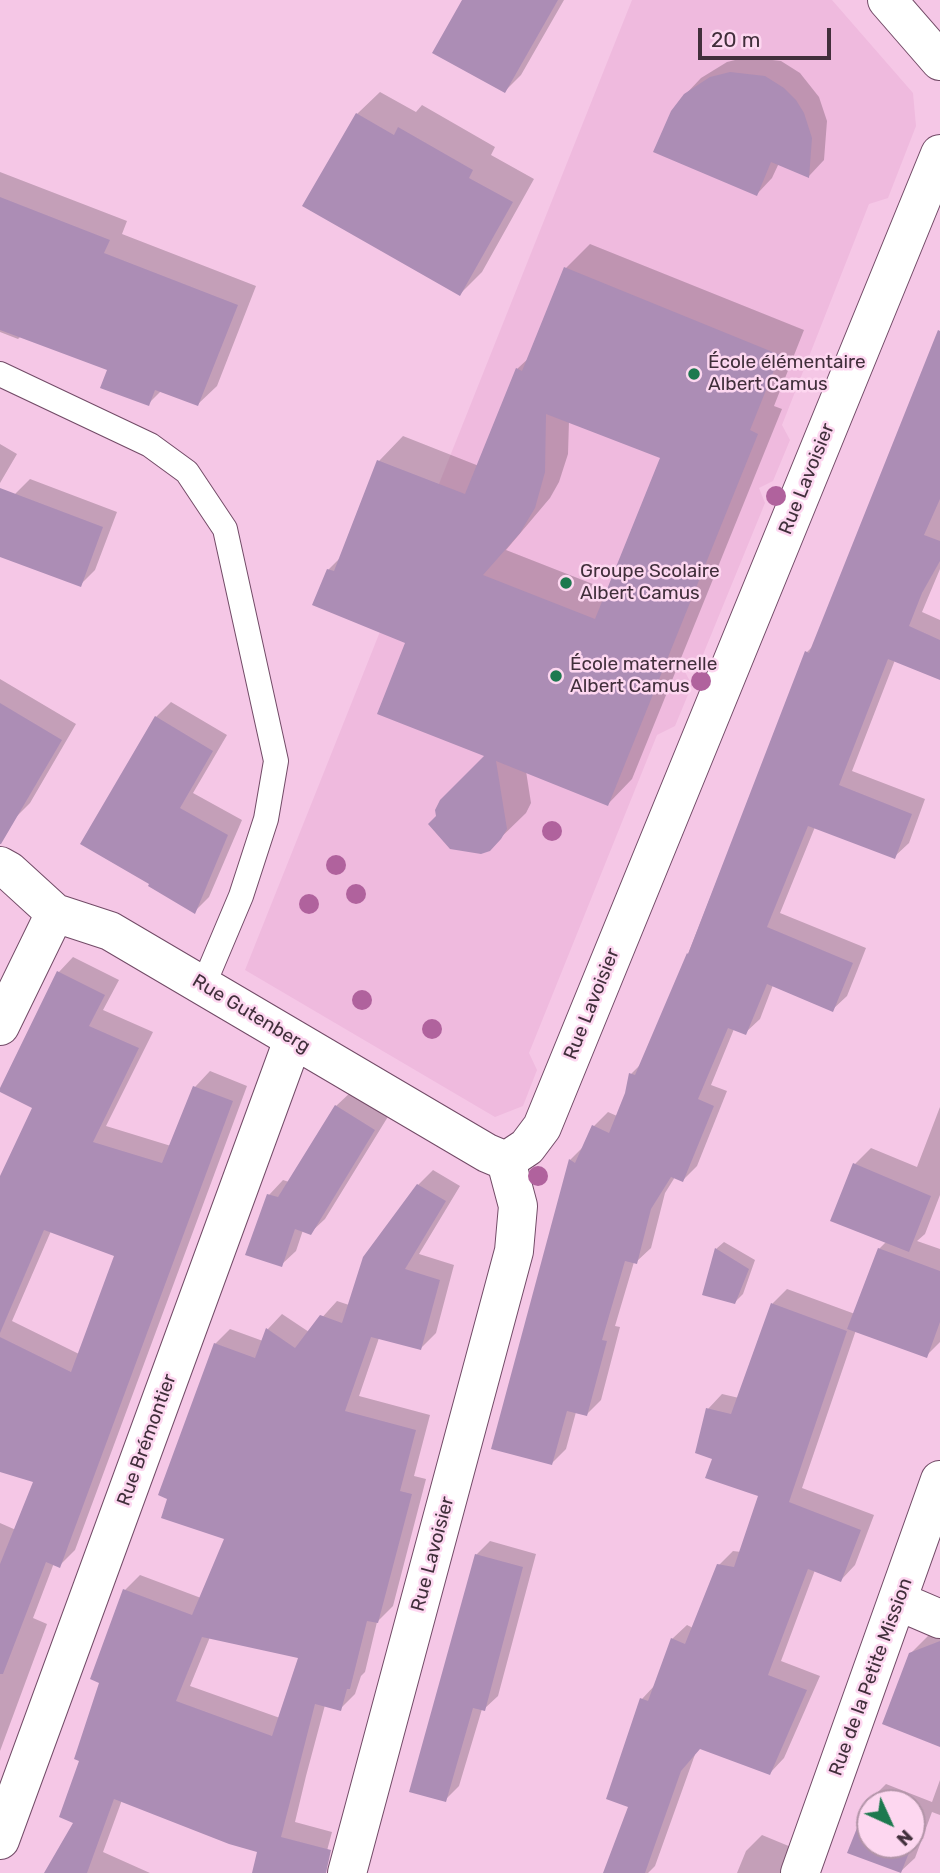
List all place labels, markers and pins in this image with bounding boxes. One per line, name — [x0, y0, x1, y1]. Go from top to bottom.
place label: École élémentaire Albert Camus — [708, 352, 866, 396]
marker: École élémentaire Albert Camus — [686, 366, 702, 382]
place label: Groupe Scolaire Albert Camus — [580, 561, 720, 605]
marker: Groupe Scolaire Albert Camus — [558, 575, 574, 591]
place label: École maternelle Albert Camus — [570, 654, 717, 698]
marker: École maternelle Albert Camus — [548, 668, 564, 684]

